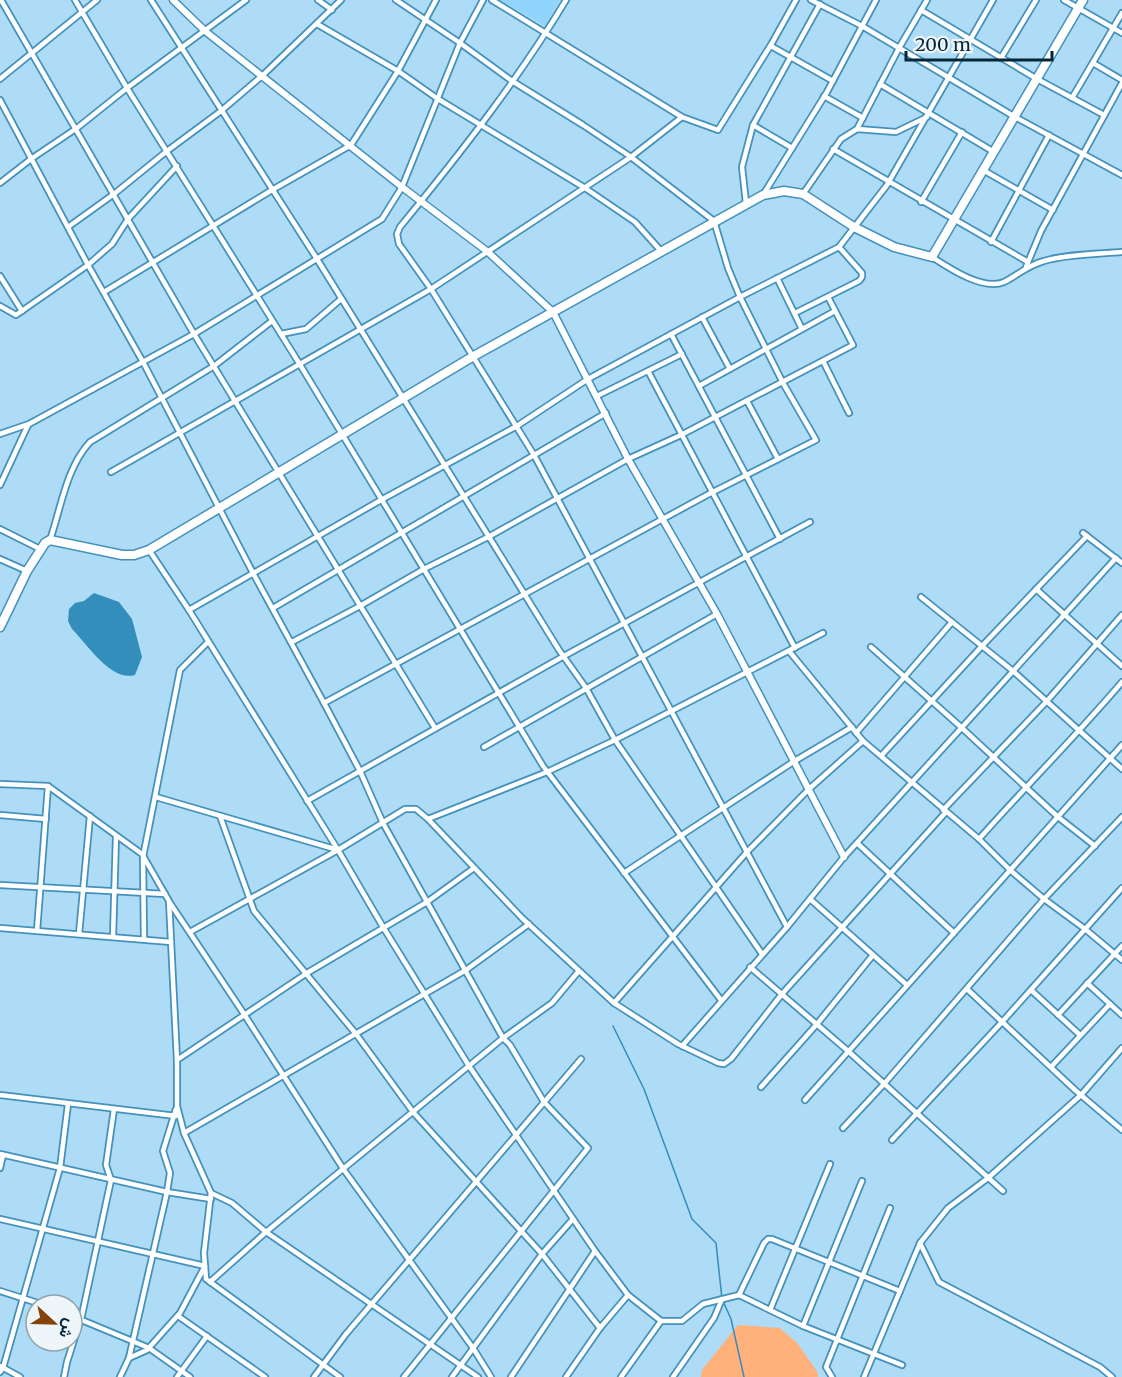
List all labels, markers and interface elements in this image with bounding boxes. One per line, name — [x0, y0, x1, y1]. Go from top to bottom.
scale bar — [906, 24, 1052, 62]
text: 200 m — [915, 33, 971, 56]
north arrow — [24, 1293, 84, 1353]
text: ش — [55, 1316, 81, 1341]

